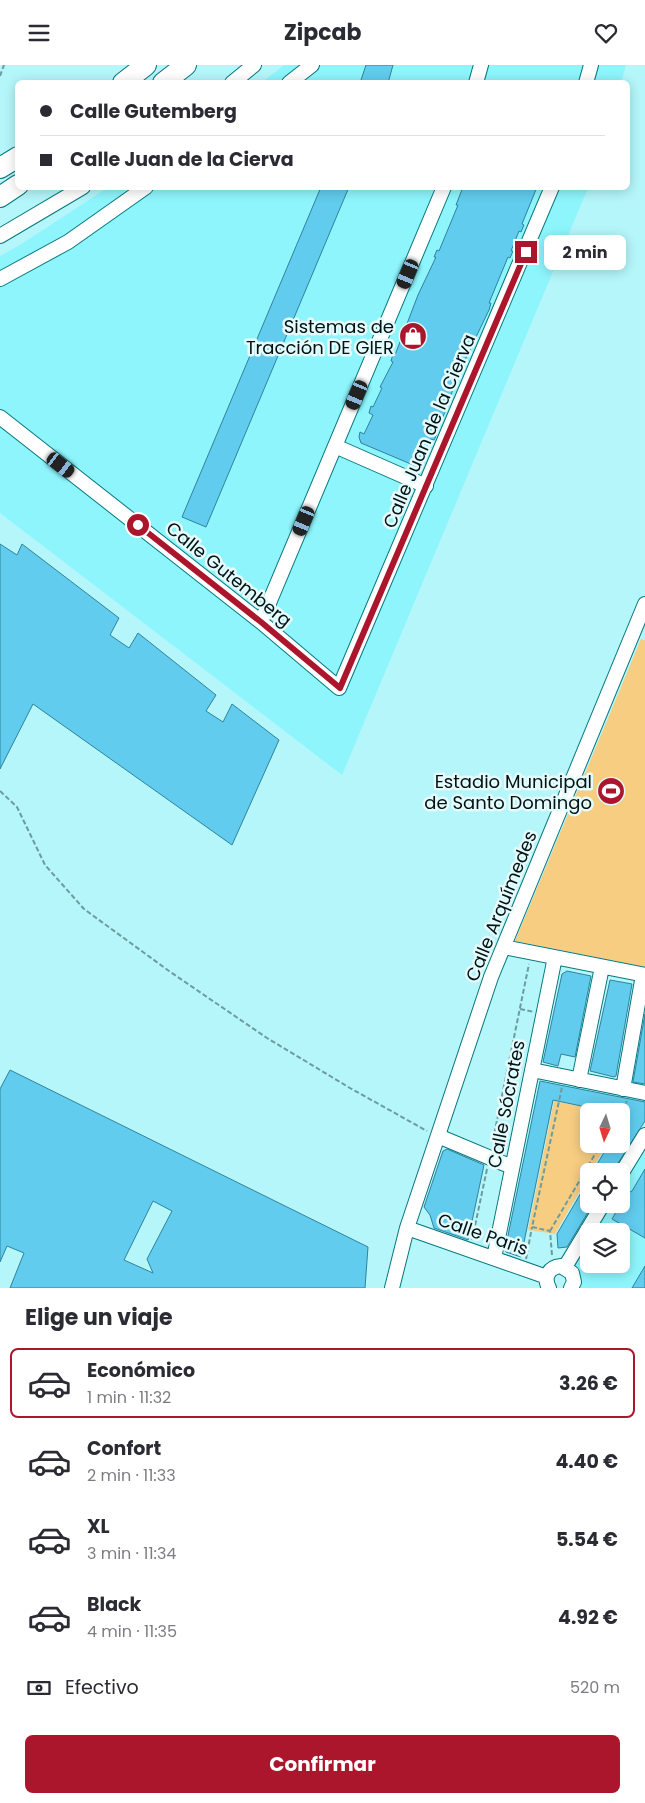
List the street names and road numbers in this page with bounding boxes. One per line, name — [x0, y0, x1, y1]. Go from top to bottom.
street label: Calle Juan de la Cierva — [377, 330, 481, 532]
street label: Calle Gutemberg — [161, 516, 297, 632]
street label: Calle Arquímedes — [459, 827, 543, 985]
street label: Calle Sócrates — [481, 1038, 531, 1170]
street label: Calle Paris — [434, 1207, 532, 1261]

